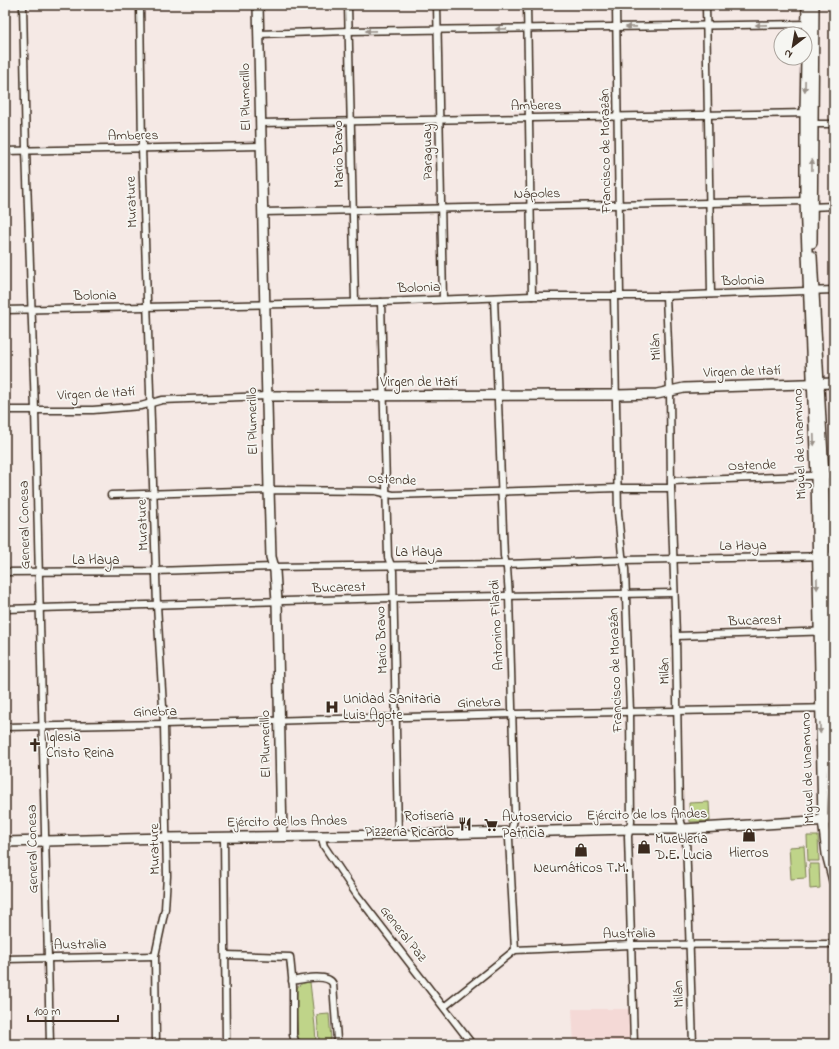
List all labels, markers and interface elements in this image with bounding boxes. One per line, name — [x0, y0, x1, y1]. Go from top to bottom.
one-way arrow — [754, 22, 767, 28]
one-way arrow — [624, 24, 637, 30]
one-way arrow — [494, 26, 507, 32]
north arrow — [773, 26, 813, 66]
one-way arrow — [364, 28, 377, 34]
text: N — [781, 45, 796, 62]
street label: El Plumerillo — [235, 63, 257, 131]
one-way arrow — [802, 80, 808, 93]
street label: Francisco de Morazán — [594, 88, 618, 215]
street label: Amberes — [510, 95, 562, 117]
street label: Mario Bravo — [328, 120, 350, 188]
street label: Paraguay — [417, 123, 440, 180]
street label: Amberes — [107, 125, 159, 147]
one-way arrow — [809, 158, 815, 171]
street label: Murature — [121, 175, 143, 228]
street label: Nápoles — [513, 183, 561, 205]
street label: Bolonia — [720, 270, 765, 292]
street label: Bolonia — [396, 277, 441, 299]
street label: Bolonia — [72, 285, 117, 307]
street label: Milán — [645, 333, 667, 361]
street label: Virgen de Itatí — [702, 360, 782, 385]
street label: Virgen de Itatí — [379, 372, 458, 394]
street label: Virgen de Itatí — [56, 381, 136, 408]
street label: El Plumerillo — [242, 387, 264, 455]
street label: Miguel de Unamuno — [788, 388, 813, 500]
one-way arrow — [811, 434, 817, 447]
street label: Ostende — [727, 455, 777, 477]
street label: Ostende — [367, 468, 417, 492]
street label: General Conesa — [14, 480, 36, 570]
street label: Murature — [132, 498, 154, 551]
street label: La Haya — [719, 535, 767, 558]
street label: La Haya — [395, 542, 443, 564]
street label: La Haya — [72, 550, 120, 572]
street label: Bucarest — [311, 577, 366, 599]
one-way arrow — [814, 578, 821, 590]
street label: Antonino Filardi — [484, 579, 510, 671]
street label: Mario Bravo — [370, 606, 394, 674]
street label: Francisco de Morazán — [603, 607, 629, 734]
street label: Bucarest — [727, 610, 782, 632]
street label: Milán — [654, 657, 676, 685]
place label: Unidad Sanitaria Luis Agote — [343, 689, 441, 727]
street label: Ginebra — [457, 692, 501, 714]
hospital icon: Unidad Sanitaria Luis Agote — [324, 699, 340, 715]
street label: Ginebra — [133, 701, 177, 723]
street label: El Plumerillo — [255, 710, 277, 778]
street label: Miguel de Unamuno — [796, 712, 821, 824]
one-way arrow — [817, 722, 823, 735]
place label: Iglesia Cristo Reina — [46, 727, 114, 764]
church icon: Iglesia Cristo Reina — [27, 737, 43, 753]
street label: Ejército de los Andes — [586, 803, 708, 827]
street label: General Conesa — [22, 804, 44, 894]
place label: Rotisería Pizzería Ricardo — [365, 806, 454, 843]
place label: Autoservicio Patricia — [502, 807, 572, 844]
street label: Ejército de los Andes — [226, 810, 348, 834]
restaurant icon: Rotisería Pizzería Ricardo — [457, 816, 473, 832]
supermarket icon: Autoservicio Patricia — [483, 817, 499, 833]
street label: Murature — [144, 822, 166, 875]
shop icon: Hierros — [741, 827, 757, 843]
place label: Mueblería D.E. Lucia — [654, 829, 712, 866]
shop icon: Mueblería D.E. Lucia — [636, 839, 652, 855]
shop icon: Neumáticos T.M. — [573, 842, 589, 858]
place label: Hierros — [729, 843, 769, 864]
place label: Neumáticos T.M. — [533, 858, 629, 879]
street label: General Paz — [374, 901, 432, 967]
street label: Australia — [602, 923, 656, 945]
street label: Australia — [53, 934, 107, 956]
street label: Milán — [668, 980, 690, 1008]
scale bar — [28, 997, 118, 1023]
text: 100 m — [34, 1003, 61, 1021]

